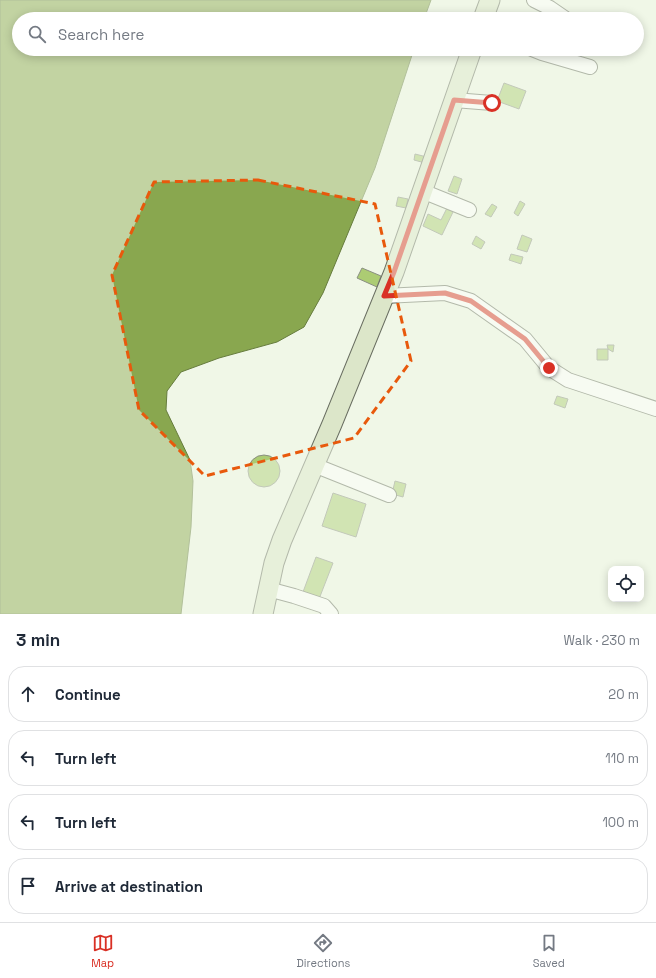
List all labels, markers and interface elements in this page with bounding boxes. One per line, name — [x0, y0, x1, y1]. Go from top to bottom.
search box — [12, 12, 644, 56]
icon: search — [26, 23, 48, 45]
text: Search here — [58, 25, 144, 44]
route start — [483, 94, 501, 112]
route end — [540, 359, 558, 377]
map controls — [608, 566, 644, 602]
button: locate — [608, 566, 644, 602]
text: 3 min — [16, 629, 60, 651]
text: Walk · 230 m — [563, 632, 640, 649]
icon: ahead — [17, 683, 39, 705]
text: Continue — [55, 685, 121, 704]
text: 20 m — [608, 686, 639, 703]
icon: left — [17, 747, 39, 769]
text: Turn left — [55, 749, 117, 768]
text: 110 m — [605, 750, 639, 767]
icon: left — [17, 811, 39, 833]
text: Turn left — [55, 813, 117, 832]
text: 100 m — [602, 814, 639, 831]
icon: arrive — [17, 875, 39, 897]
text: Arrive at destination — [55, 877, 203, 896]
tab: Map — [91, 932, 114, 970]
tab: Directions — [296, 932, 350, 970]
tab: Saved — [533, 932, 565, 970]

